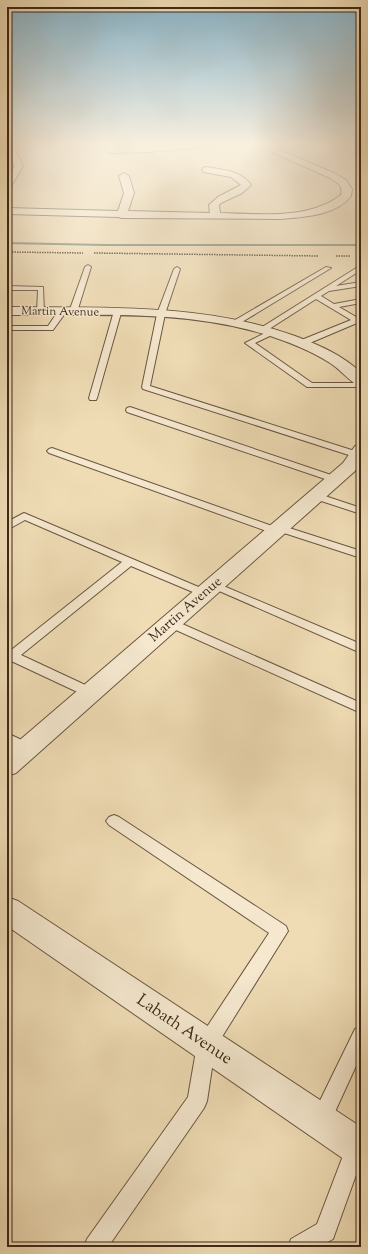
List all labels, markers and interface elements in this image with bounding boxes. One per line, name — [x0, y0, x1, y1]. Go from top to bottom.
street label: Martin Avenue — [21, 302, 100, 322]
street label: Martin Avenue — [145, 573, 227, 647]
street label: Labath Avenue — [131, 989, 237, 1071]

